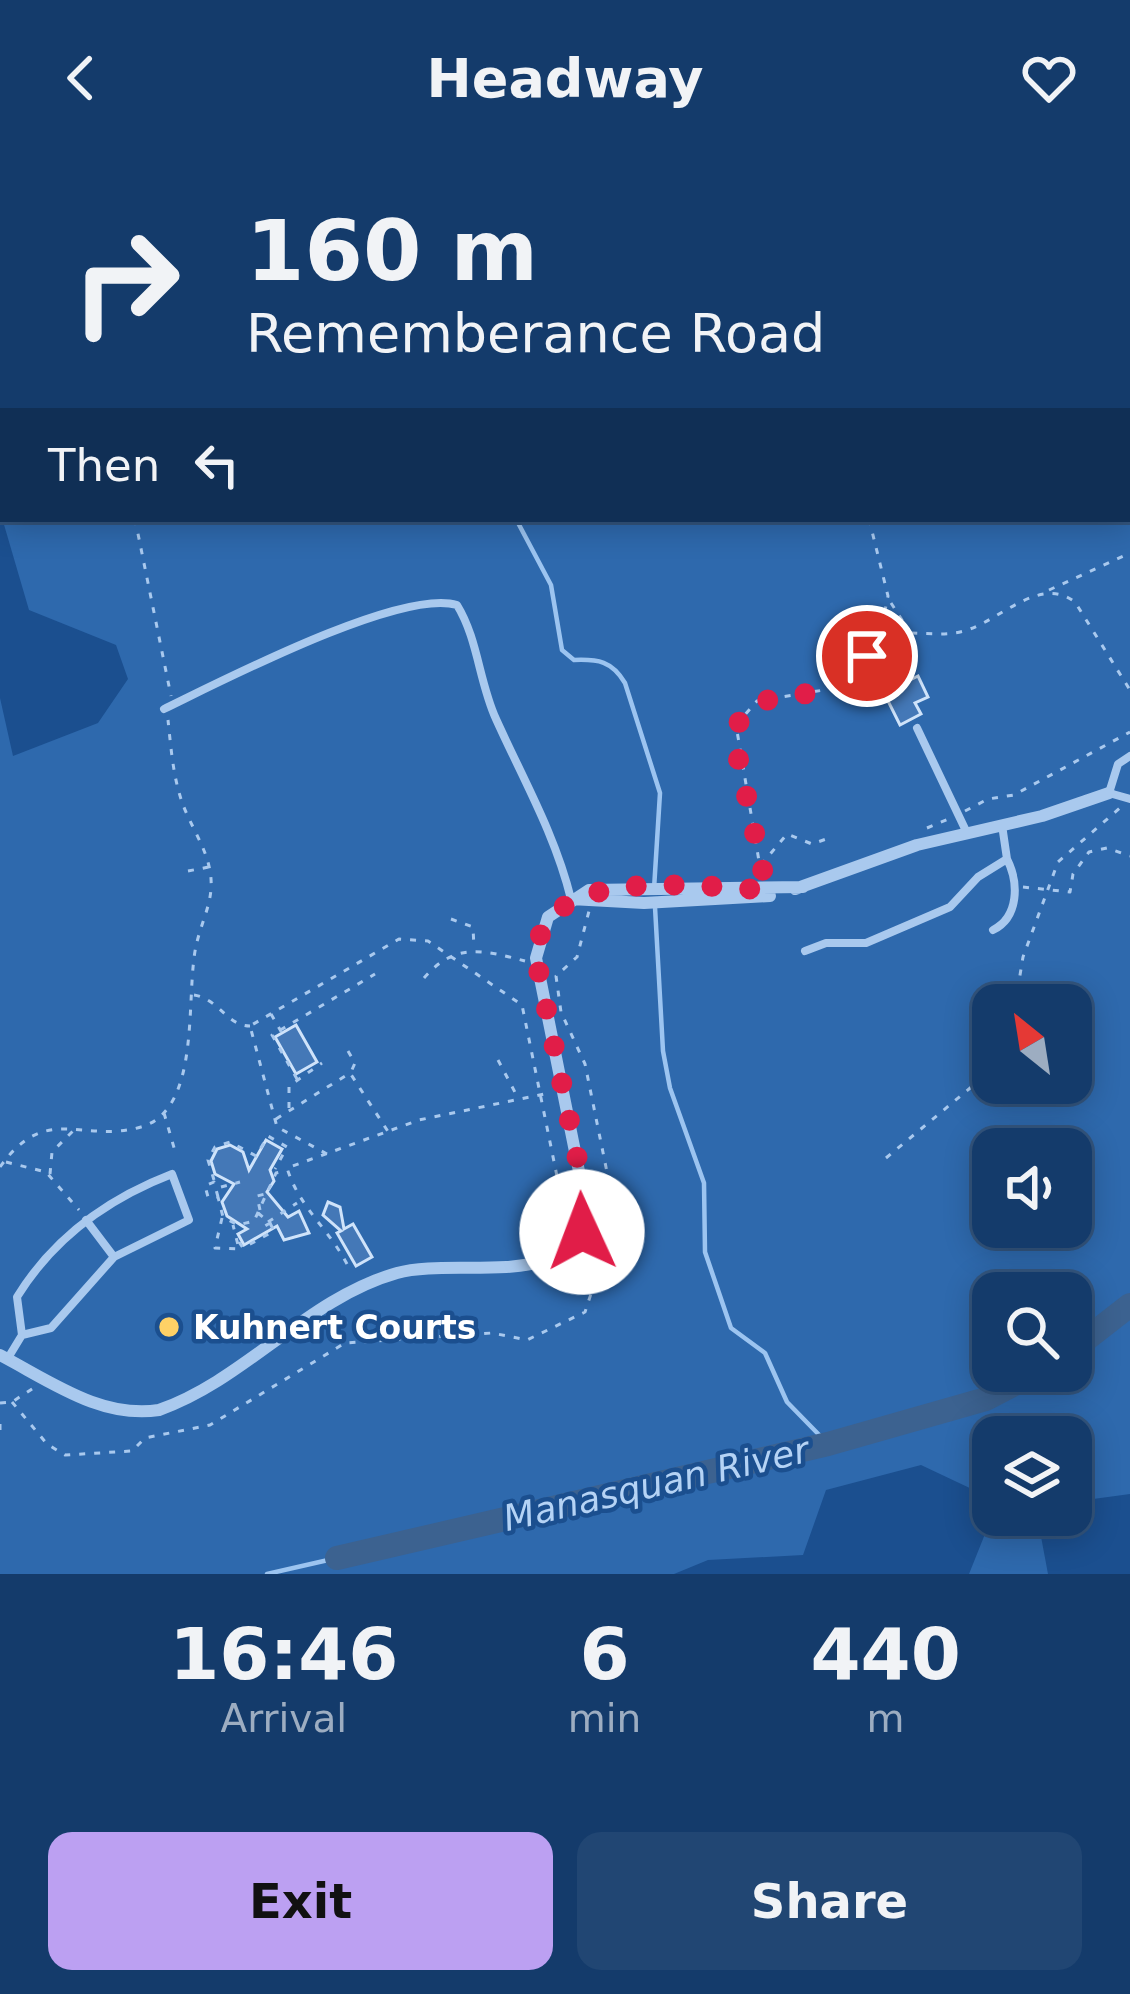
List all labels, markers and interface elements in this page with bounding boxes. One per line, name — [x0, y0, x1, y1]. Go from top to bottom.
icon: back — [48, 45, 114, 111]
icon: heart — [1016, 45, 1082, 111]
text: Headway — [427, 47, 703, 110]
text: 160 m — [246, 202, 538, 300]
icon: right — [48, 204, 204, 360]
text: Rememberance Road — [246, 302, 825, 365]
icon: left — [184, 432, 250, 498]
text: Then — [48, 439, 160, 492]
pin — [816, 605, 918, 707]
icon: arrive — [834, 623, 900, 689]
north arrow — [972, 984, 1092, 1104]
map controls — [972, 984, 1092, 1536]
button: sound — [972, 1128, 1092, 1248]
position arrow — [519, 1169, 645, 1295]
button: search — [972, 1272, 1092, 1392]
place label: Kuhnert Courts — [193, 1308, 476, 1347]
marker: Kuhnert Courts — [156, 1314, 182, 1340]
button: layers — [972, 1416, 1092, 1536]
water label: Manasquan River — [499, 1428, 815, 1539]
text: 16:46 — [169, 1612, 398, 1696]
text: 6 — [579, 1612, 629, 1696]
text: 440 — [810, 1612, 961, 1696]
text: Arrival — [220, 1696, 347, 1741]
text: min — [568, 1696, 641, 1741]
text: m — [867, 1696, 905, 1741]
button: Exit — [48, 1832, 553, 1970]
button: Share — [577, 1832, 1082, 1970]

